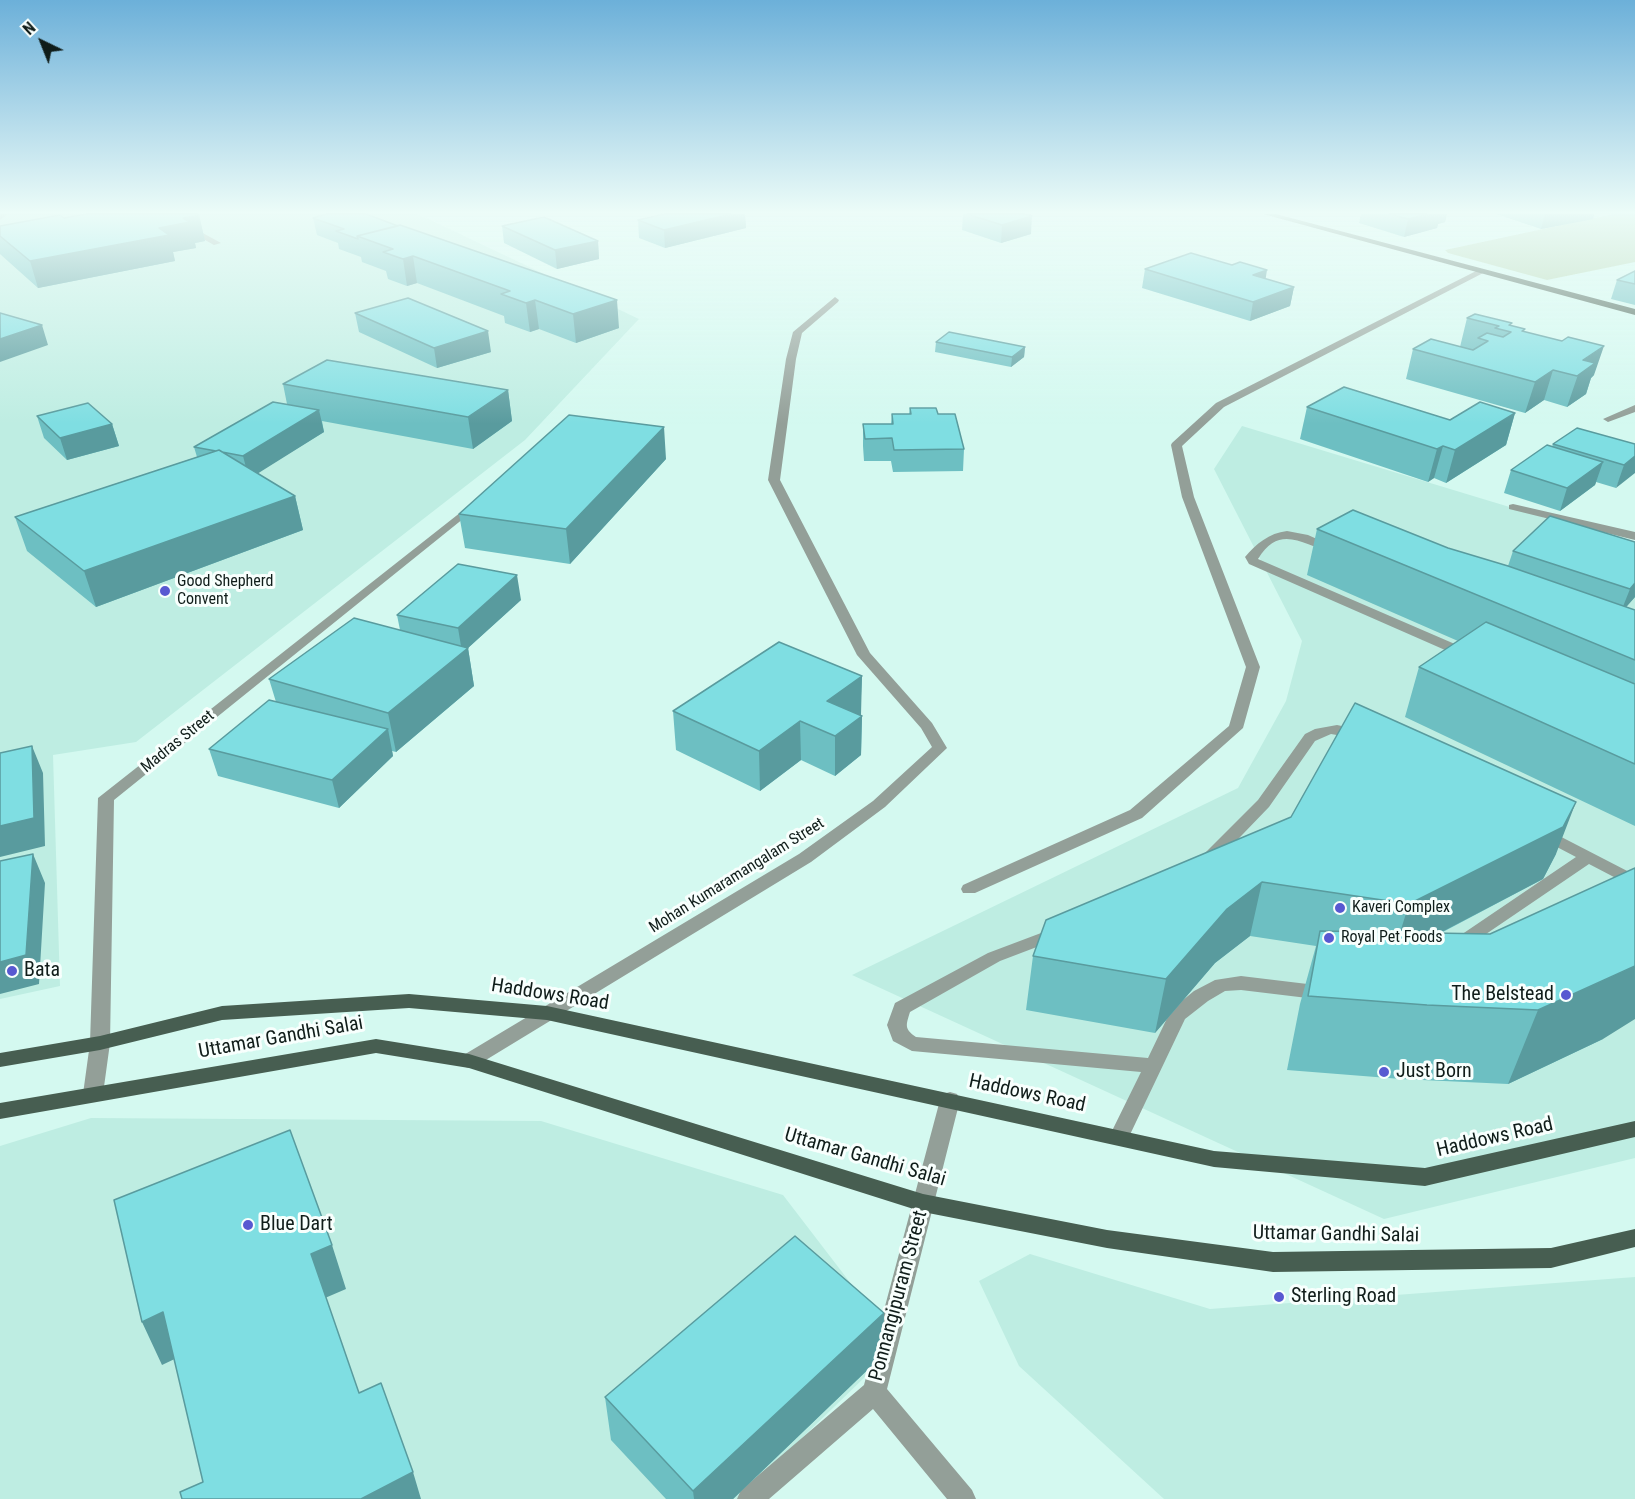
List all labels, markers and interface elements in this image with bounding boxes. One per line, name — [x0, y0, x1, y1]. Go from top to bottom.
north arrow — [12, 12, 72, 72]
text: N — [19, 18, 39, 39]
place label: Good Shepherd Convent — [177, 572, 273, 610]
marker: Good Shepherd Convent — [158, 584, 172, 598]
street label: Madras Street — [138, 707, 218, 777]
street label: Mohan Kumaramangalam Street — [646, 814, 828, 938]
place label: Kaveri Complex — [1352, 898, 1450, 918]
marker: Kaveri Complex — [1333, 901, 1347, 915]
place label: Royal Pet Foods — [1341, 928, 1442, 948]
marker: Royal Pet Foods — [1322, 931, 1336, 945]
place label: Bata — [24, 959, 60, 983]
marker: Bata — [5, 964, 19, 978]
street label: Haddows Road — [489, 974, 611, 1016]
place label: The Belstead — [1451, 983, 1554, 1007]
marker: The Belstead — [1559, 988, 1573, 1002]
street label: Uttamar Gandhi Salai — [197, 1012, 365, 1064]
place label: Just Born — [1396, 1060, 1472, 1084]
marker: Just Born — [1377, 1065, 1391, 1079]
street label: Haddows Road — [966, 1070, 1088, 1118]
street label: Haddows Road — [1434, 1113, 1556, 1163]
street label: Uttamar Gandhi Salai — [782, 1124, 948, 1192]
street label: Ponnangipuram Street — [865, 1208, 933, 1384]
place label: Blue Dart — [260, 1213, 333, 1237]
marker: Blue Dart — [241, 1218, 255, 1232]
street label: Uttamar Gandhi Salai — [1253, 1222, 1419, 1248]
place label: Sterling Road — [1291, 1285, 1396, 1309]
marker: Sterling Road — [1272, 1290, 1286, 1304]

